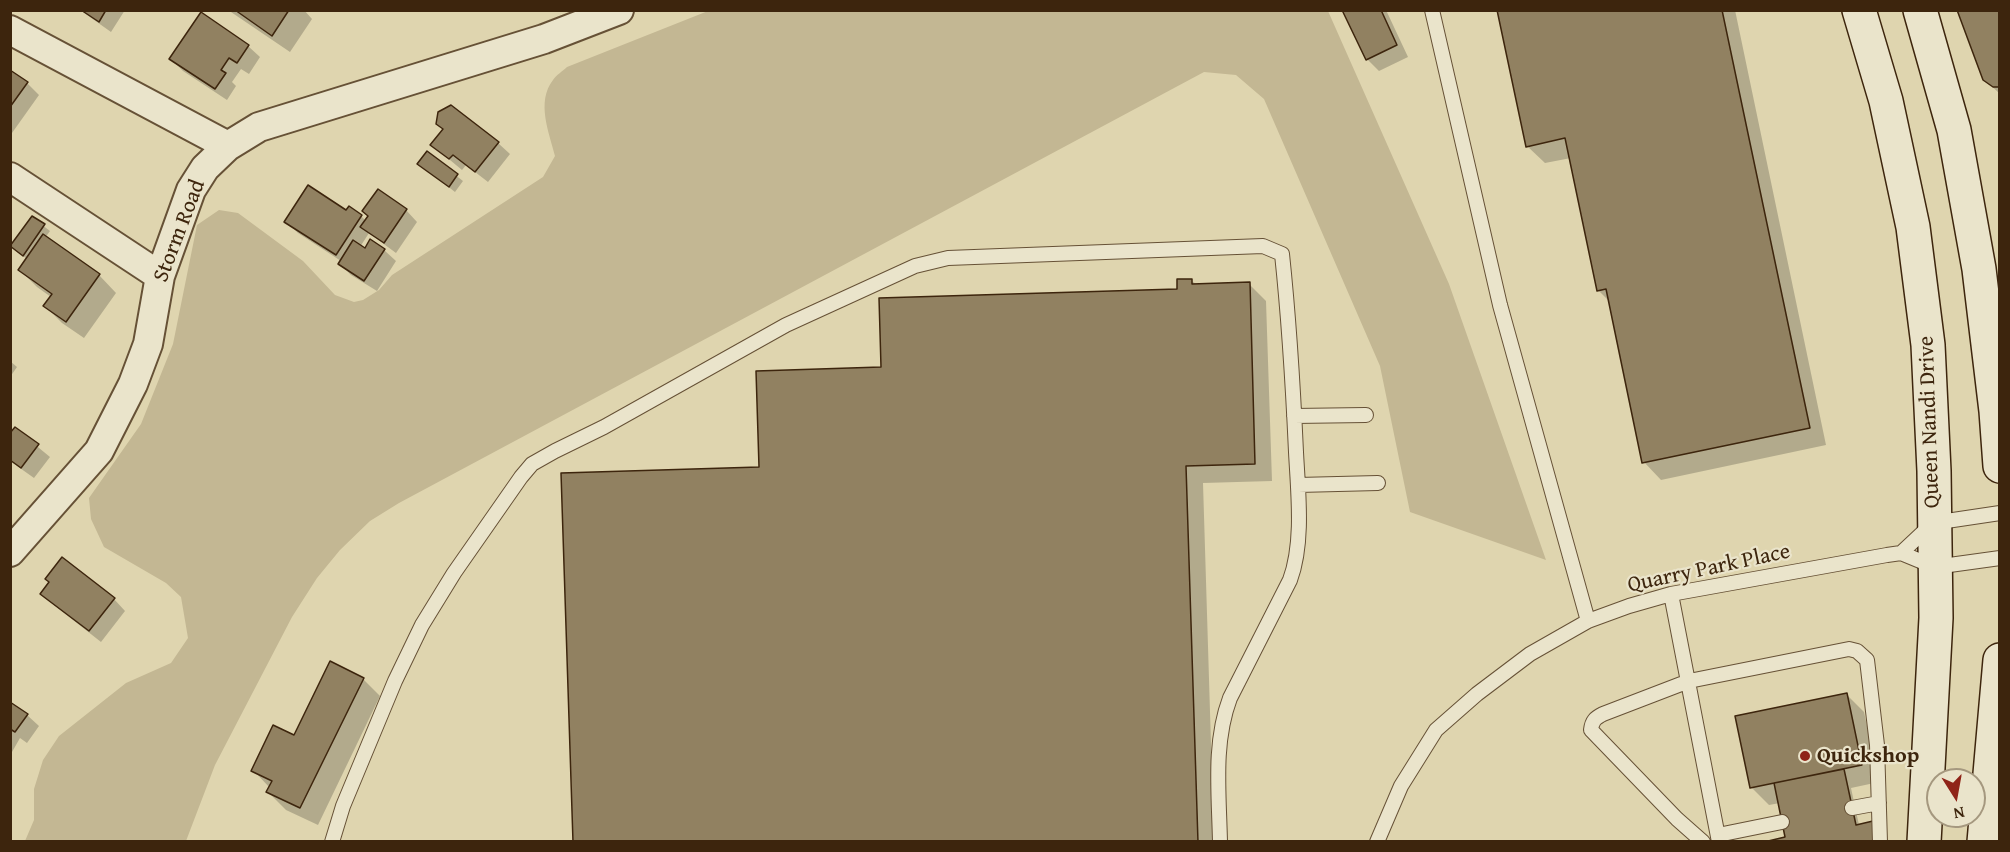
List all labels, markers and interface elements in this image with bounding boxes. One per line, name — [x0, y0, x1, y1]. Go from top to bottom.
street label: Storm Road — [148, 176, 212, 286]
street label: Queen Nandi Drive — [1914, 335, 1946, 509]
street label: Quarry Park Place — [1625, 539, 1793, 599]
place label: Quickshop — [1817, 743, 1919, 769]
marker: Quickshop — [1798, 749, 1812, 763]
north arrow — [1926, 768, 1986, 828]
text: N — [1952, 801, 1967, 827]

